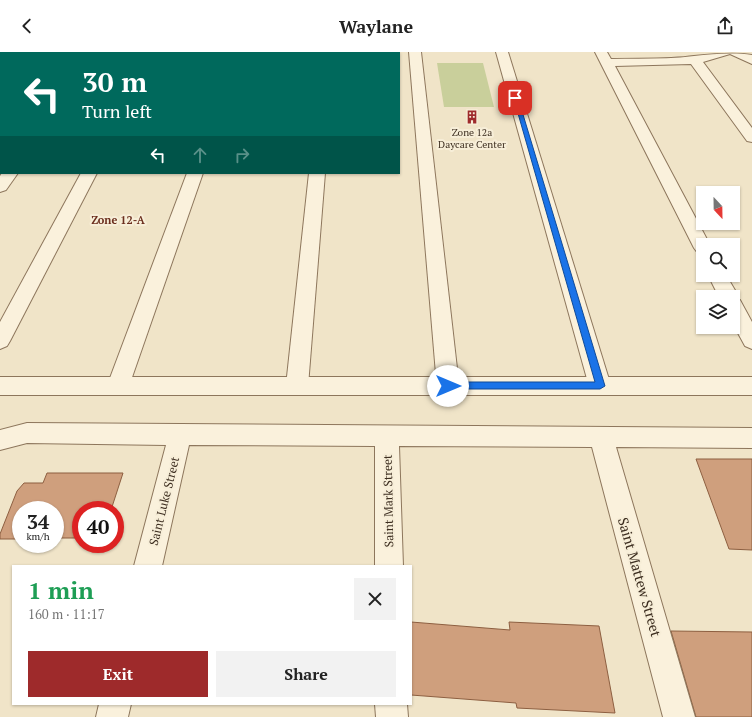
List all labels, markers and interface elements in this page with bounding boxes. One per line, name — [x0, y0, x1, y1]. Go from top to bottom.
text: Waylane — [339, 14, 413, 38]
icon: back — [16, 15, 38, 37]
icon: share — [714, 15, 736, 37]
text: 30 m — [82, 63, 147, 100]
icon: left — [16, 68, 68, 120]
pin — [498, 81, 532, 115]
icon: arrive — [504, 87, 526, 109]
text: Turn left — [82, 99, 152, 123]
building icon: Zone 12a Daycare Center — [464, 109, 480, 125]
place label: Zone 12a Daycare Center — [438, 126, 506, 151]
icon: left — [147, 144, 169, 166]
icon: ahead — [189, 144, 211, 166]
icon: right — [231, 144, 253, 166]
north arrow — [696, 186, 740, 230]
map controls — [696, 186, 740, 334]
district label: Zone 12-A — [91, 213, 146, 227]
button: search — [696, 238, 740, 282]
button: layers — [696, 290, 740, 334]
position arrow — [427, 365, 469, 407]
street label: Saint Luke Street — [146, 454, 182, 547]
street label: Saint Mark Street — [380, 454, 396, 548]
speed limit sign: 40 — [72, 501, 124, 553]
text: 34 — [27, 508, 49, 535]
street label: Saint Mattew Street — [614, 515, 666, 640]
text: km/h — [26, 530, 50, 543]
text: 1 min — [28, 574, 94, 606]
button: close — [354, 578, 396, 620]
text: 160 m · 11:17 — [28, 605, 105, 623]
button: Exit — [28, 651, 208, 697]
button: Share — [216, 651, 396, 697]

